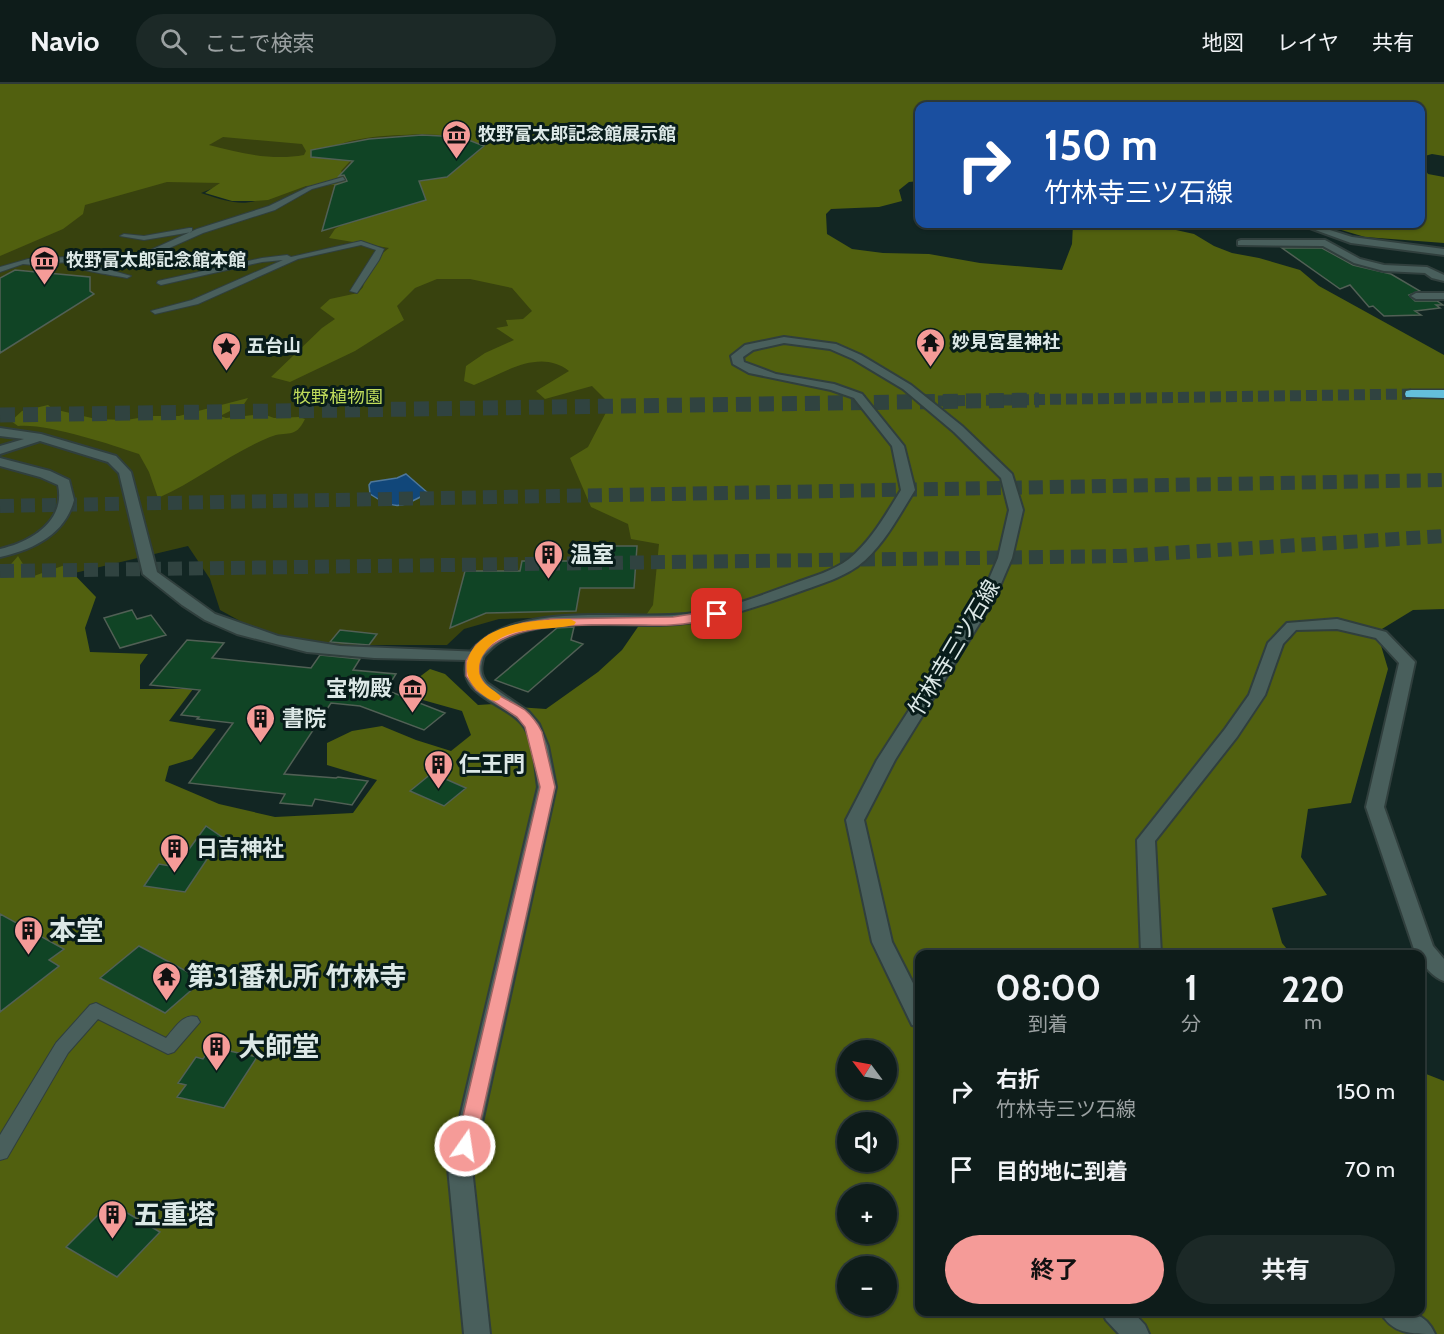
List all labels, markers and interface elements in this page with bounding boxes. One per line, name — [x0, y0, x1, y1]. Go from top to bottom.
search box — [136, 14, 556, 68]
text: Navio — [30, 24, 100, 58]
icon: search — [157, 25, 190, 58]
text: ここで検索 — [205, 30, 315, 57]
text: 地図 — [1202, 30, 1244, 55]
text: レイヤ — [1277, 30, 1339, 55]
text: 共有 — [1372, 30, 1414, 55]
museum icon: 牧野富太郎記念館展示館 — [441, 118, 473, 160]
text: 150 m — [1044, 119, 1158, 171]
place label: 牧野富太郎記念館展示館 — [478, 123, 676, 145]
icon: right — [945, 126, 1023, 204]
text: 竹林寺三ツ石線 — [1044, 176, 1233, 209]
museum icon: 牧野富太郎記念館本館 — [29, 244, 61, 286]
place label: 牧野富太郎記念館本館 — [66, 249, 246, 271]
temple icon: 妙見宮星神社 — [915, 326, 947, 368]
place icon: 五台山 — [210, 330, 242, 372]
place label: 妙見宮星神社 — [952, 331, 1060, 353]
place label: 五台山 — [247, 335, 301, 357]
park label: 牧野植物園 — [293, 386, 383, 408]
building icon: 温室 — [533, 538, 565, 580]
place label: 温室 — [570, 541, 614, 568]
street label: 竹林寺三ツ石線 — [903, 575, 1005, 721]
pin — [691, 588, 742, 639]
icon: arrive — [700, 597, 733, 630]
museum icon: 宝物殿 — [397, 672, 429, 714]
place label: 宝物殿 — [326, 675, 392, 702]
building icon: 書院 — [245, 702, 277, 744]
place label: 書院 — [282, 705, 326, 732]
building icon: 仁王門 — [422, 748, 454, 790]
place label: 仁王門 — [459, 751, 525, 778]
building icon: 日吉神社 — [159, 832, 191, 874]
place label: 日吉神社 — [196, 835, 284, 862]
building icon: 本堂 — [12, 914, 44, 956]
place label: 本堂 — [49, 914, 103, 947]
temple icon: 第31番札所 竹林寺 — [150, 960, 182, 1002]
place label: 第31番札所 竹林寺 — [187, 960, 407, 993]
text: 08:00 — [995, 965, 1101, 1009]
text: 1 — [1185, 965, 1198, 1009]
text: 220 — [1281, 967, 1345, 1011]
text: m — [1304, 1010, 1322, 1034]
text: 到着 — [1028, 1012, 1068, 1036]
text: 分 — [1181, 1012, 1201, 1036]
building icon: 大師堂 — [201, 1030, 233, 1072]
place label: 大師堂 — [238, 1030, 319, 1063]
north arrow — [837, 1040, 897, 1100]
map controls — [837, 1040, 897, 1316]
text: 右折 — [996, 1066, 1040, 1093]
icon: right — [945, 1075, 978, 1108]
text: 150 m — [1336, 1078, 1395, 1105]
text: 竹林寺三ツ石線 — [996, 1097, 1136, 1121]
button: sound — [837, 1112, 897, 1172]
position arrow — [433, 1114, 497, 1178]
icon: arrive — [945, 1153, 978, 1186]
text: 70 m — [1345, 1156, 1395, 1183]
text: 目的地に到着 — [996, 1158, 1128, 1185]
button: + — [837, 1184, 897, 1244]
building icon: 五重塔 — [97, 1198, 129, 1240]
place label: 五重塔 — [134, 1198, 215, 1231]
button: 終了 — [945, 1235, 1164, 1304]
button: 共有 — [1176, 1235, 1395, 1304]
button: − — [837, 1256, 897, 1316]

